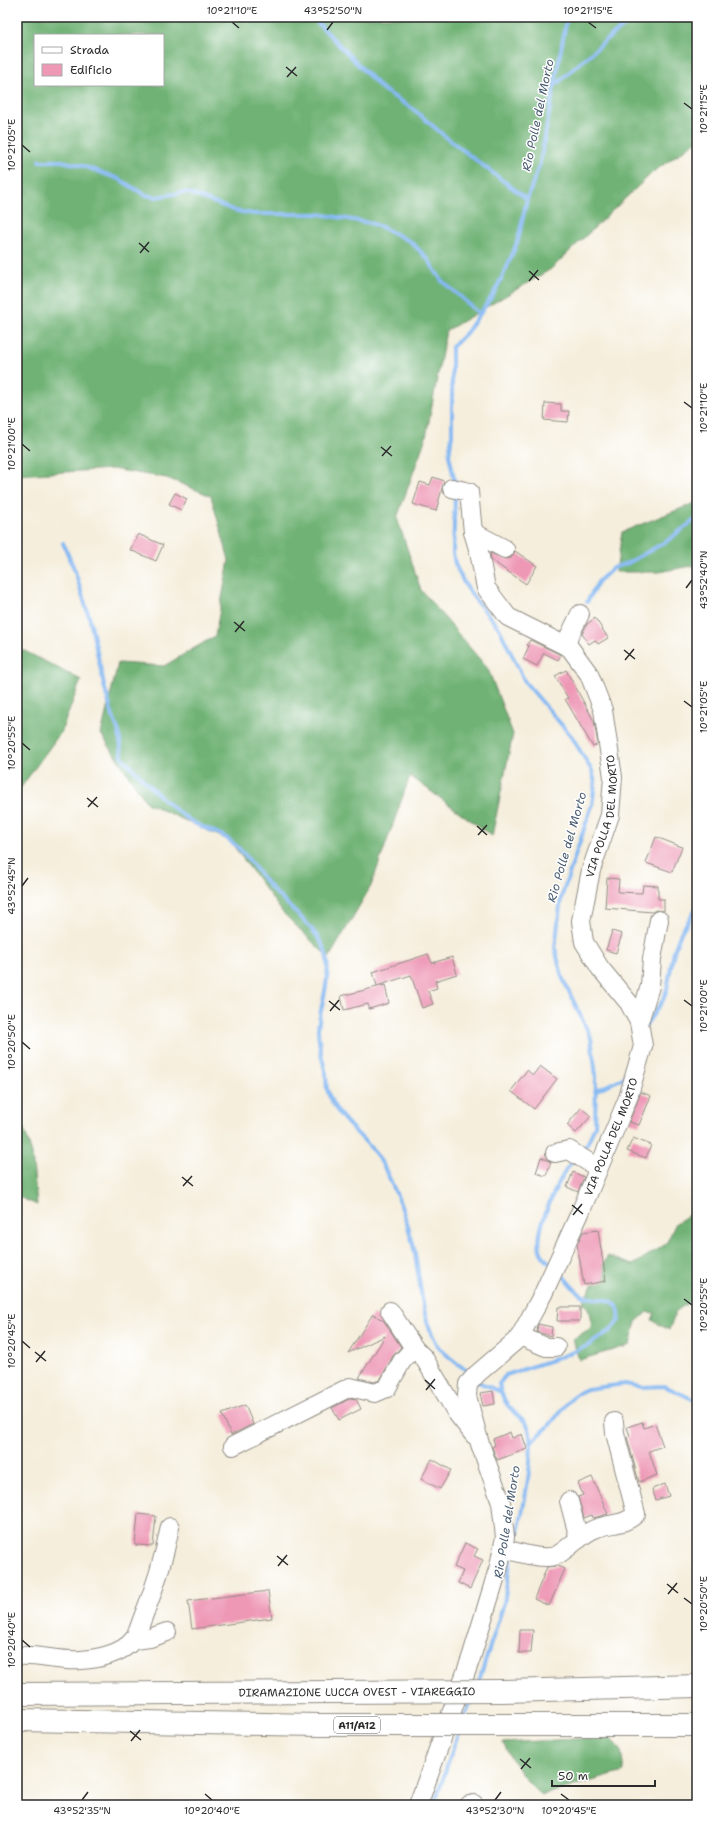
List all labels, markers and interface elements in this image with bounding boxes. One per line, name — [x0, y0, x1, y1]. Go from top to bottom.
text: 10°21'10"E — [207, 4, 257, 17]
text: 43°52'50"N — [304, 4, 362, 17]
text: 10°21'15"E — [563, 4, 613, 17]
legend — [34, 34, 164, 86]
text: Strada — [70, 42, 110, 58]
water label: Rio Polle del Morto — [518, 57, 558, 173]
text: Edificio — [70, 62, 112, 78]
text: 10°21'15"E — [697, 84, 710, 134]
text: 10°21'05"E — [5, 119, 18, 171]
text: 10°21'10"E — [697, 383, 710, 433]
text: 10°21'00"E — [5, 417, 18, 471]
text: 43°52'40"N — [697, 551, 710, 609]
text: 10°21'05"E — [697, 681, 710, 733]
text: 10°20'55"E — [5, 716, 18, 770]
street label: VIA POLLA DEL MORTO — [582, 754, 621, 879]
water label: Rio Polle del Morto — [544, 790, 590, 904]
text: 43°52'45"N — [5, 857, 18, 915]
text: 10°21'00"E — [697, 979, 710, 1033]
text: 10°20'50"E — [5, 1014, 18, 1070]
street label: VIA POLLA DEL MORTO — [581, 1076, 641, 1198]
text: 10°20'55"E — [697, 1278, 710, 1332]
text: 10°20'45"E — [5, 1314, 18, 1368]
water label: Rio Polle del Morto — [490, 1464, 524, 1580]
text: 10°20'50"E — [697, 1576, 710, 1632]
text: 10°20'40"E — [5, 1612, 18, 1668]
street label: DIRAMAZIONE LUCCA OVEST - VIAREGGIO — [238, 1684, 476, 1700]
road number: A11/A12 — [334, 1717, 380, 1733]
scale bar — [552, 1762, 655, 1788]
text: 50 m — [558, 1768, 588, 1784]
text: 43°52'35"N — [53, 1804, 111, 1817]
text: 10°20'40"E — [184, 1804, 240, 1817]
text: 43°52'30"N — [466, 1804, 524, 1817]
text: 10°20'45"E — [542, 1804, 596, 1817]

